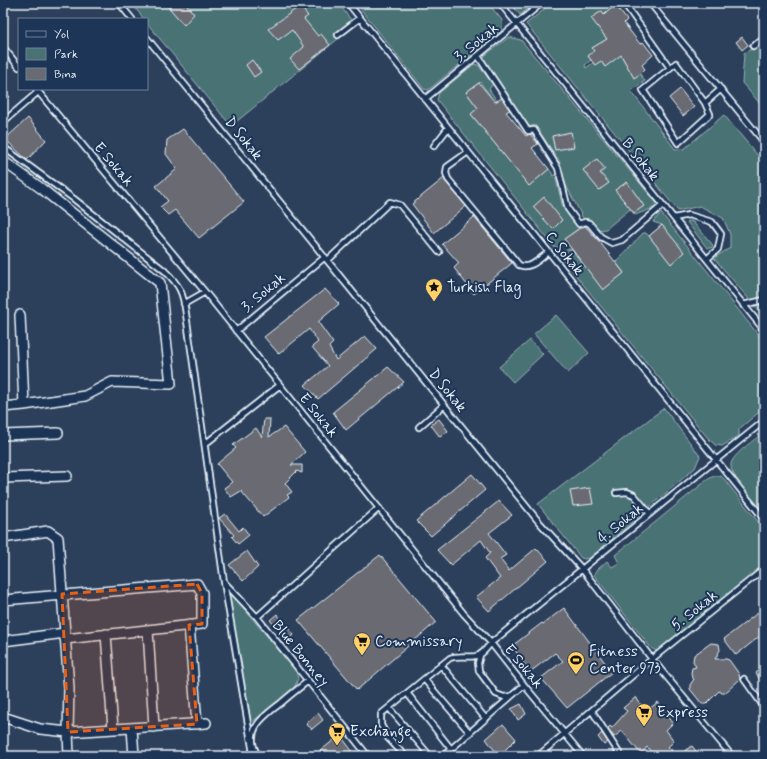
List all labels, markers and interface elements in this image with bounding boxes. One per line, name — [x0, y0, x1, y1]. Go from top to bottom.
legend — [18, 18, 148, 90]
street label: 3. Sokak — [450, 19, 503, 67]
text: Yol — [54, 27, 69, 43]
text: Park — [54, 47, 78, 63]
text: Bina — [54, 67, 77, 83]
street label: D Sokak — [219, 113, 267, 165]
street label: B Sokak — [617, 134, 664, 186]
street label: E Sokak — [89, 138, 138, 191]
street label: C Sokak — [540, 227, 588, 280]
street label: 3. Sokak — [237, 268, 290, 317]
place icon: Turkish Flag — [424, 277, 444, 302]
place label: Turkish Flag — [447, 278, 522, 299]
street label: D Sokak — [423, 365, 471, 417]
street label: E Sokak — [294, 389, 342, 442]
street label: 4. Sokak — [593, 499, 648, 548]
street label: 5. Sokak — [667, 586, 722, 636]
street label: Blue Bonney — [267, 616, 333, 691]
supermarket icon: Commissary — [352, 631, 372, 656]
place label: Commissary — [375, 632, 462, 652]
street label: E Sokak — [499, 640, 547, 693]
place label: Fitness Center 973 — [589, 642, 661, 679]
sports icon: Fitness Center 973 — [566, 650, 586, 675]
supermarket icon: Express — [634, 702, 654, 727]
place label: Express — [657, 703, 708, 723]
supermarket icon: Exchange — [327, 721, 347, 746]
place label: Exchange — [350, 722, 411, 743]

